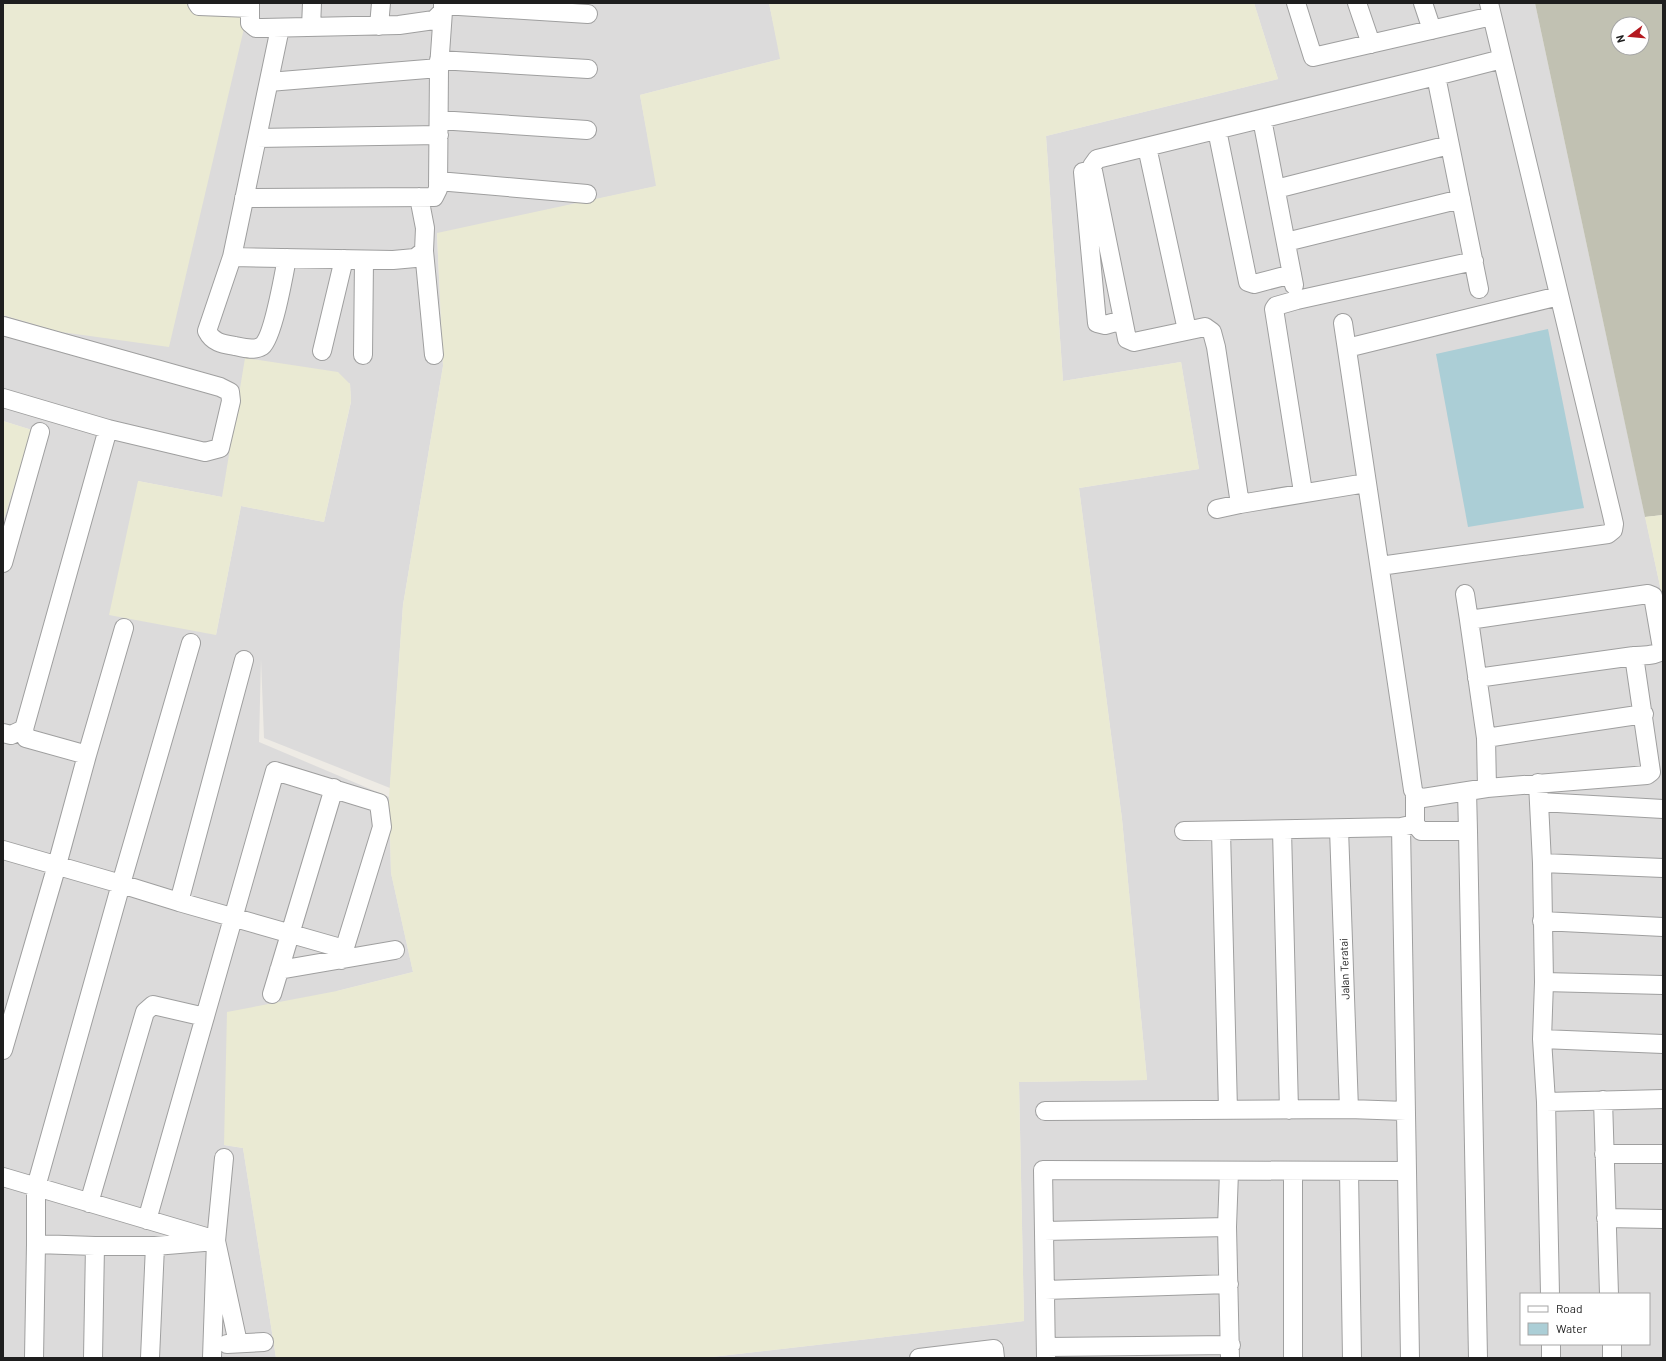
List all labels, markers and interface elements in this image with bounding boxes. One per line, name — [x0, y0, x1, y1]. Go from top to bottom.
north arrow — [1610, 16, 1650, 56]
text: N — [1613, 34, 1627, 44]
street label: Jalan Teratai — [1336, 938, 1352, 1000]
legend — [1520, 1293, 1650, 1345]
text: Road — [1556, 1301, 1583, 1315]
text: Water — [1556, 1321, 1588, 1335]

